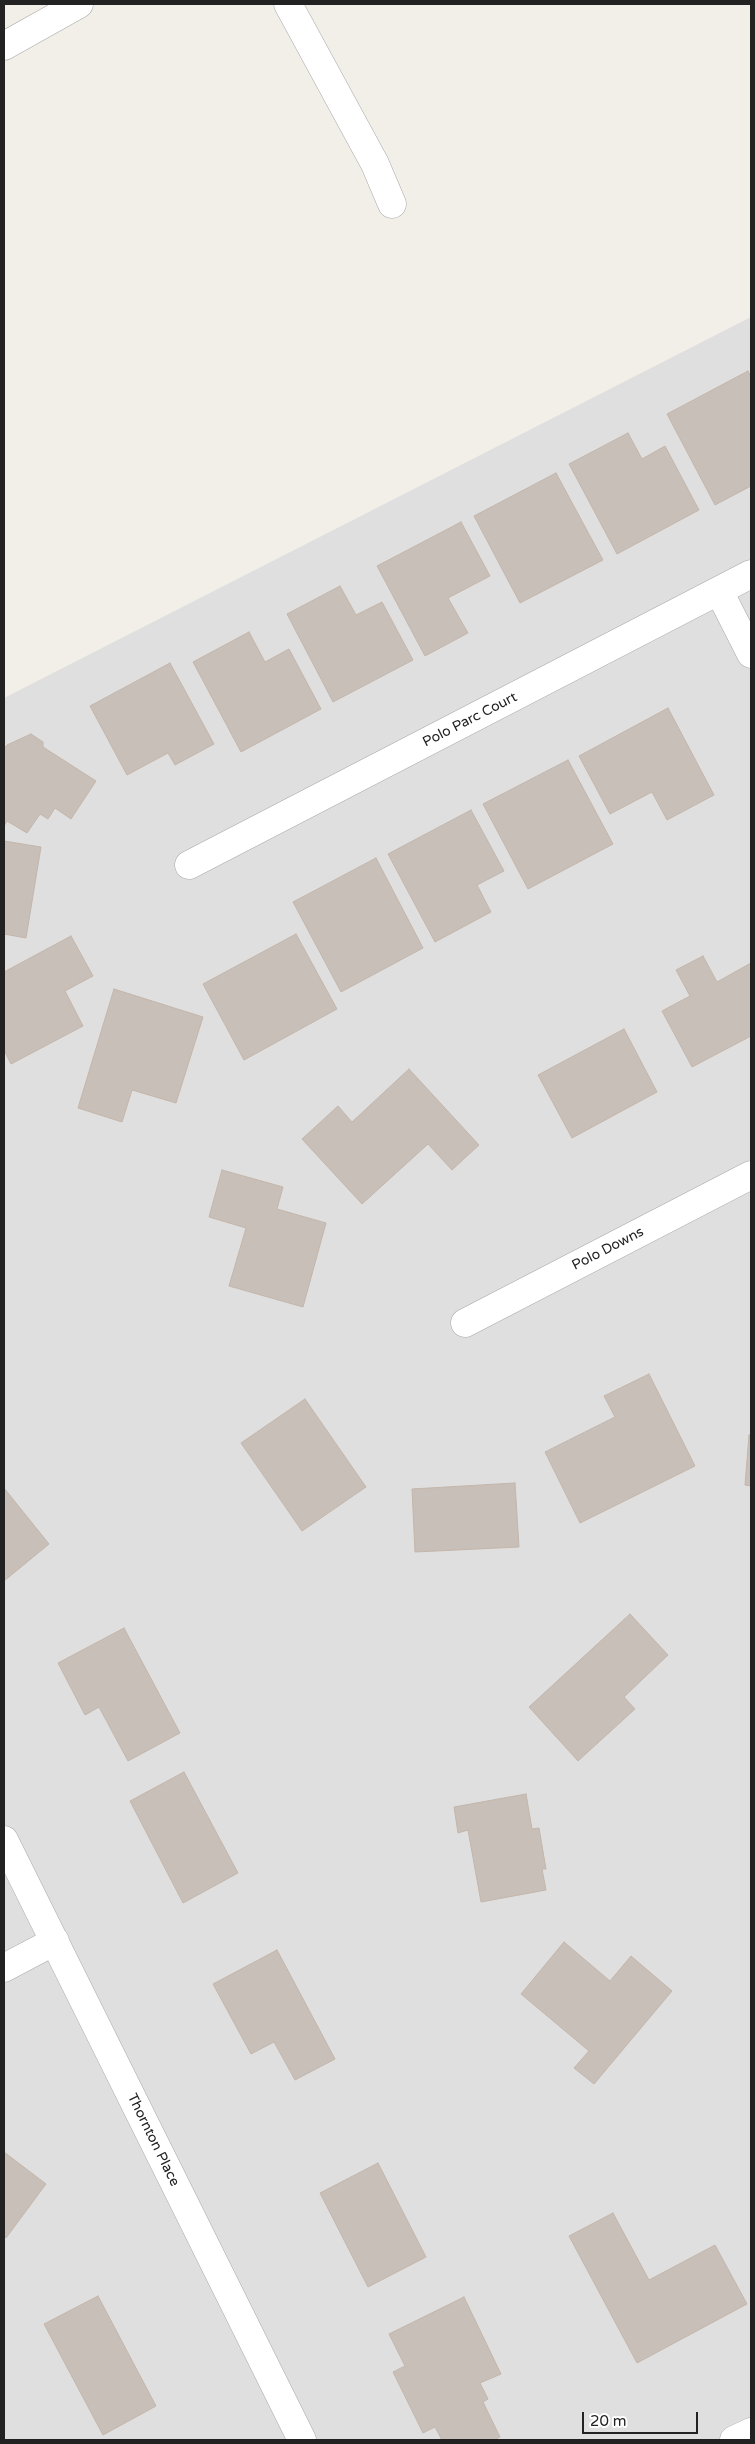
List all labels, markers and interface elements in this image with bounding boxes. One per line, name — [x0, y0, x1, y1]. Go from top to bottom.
street label: Polo Parc Court — [420, 689, 520, 751]
street label: Polo Downs — [569, 1224, 647, 1274]
street label: Thornton Place — [123, 2091, 183, 2189]
scale bar — [585, 2402, 701, 2434]
text: 20 m — [590, 2412, 627, 2430]

